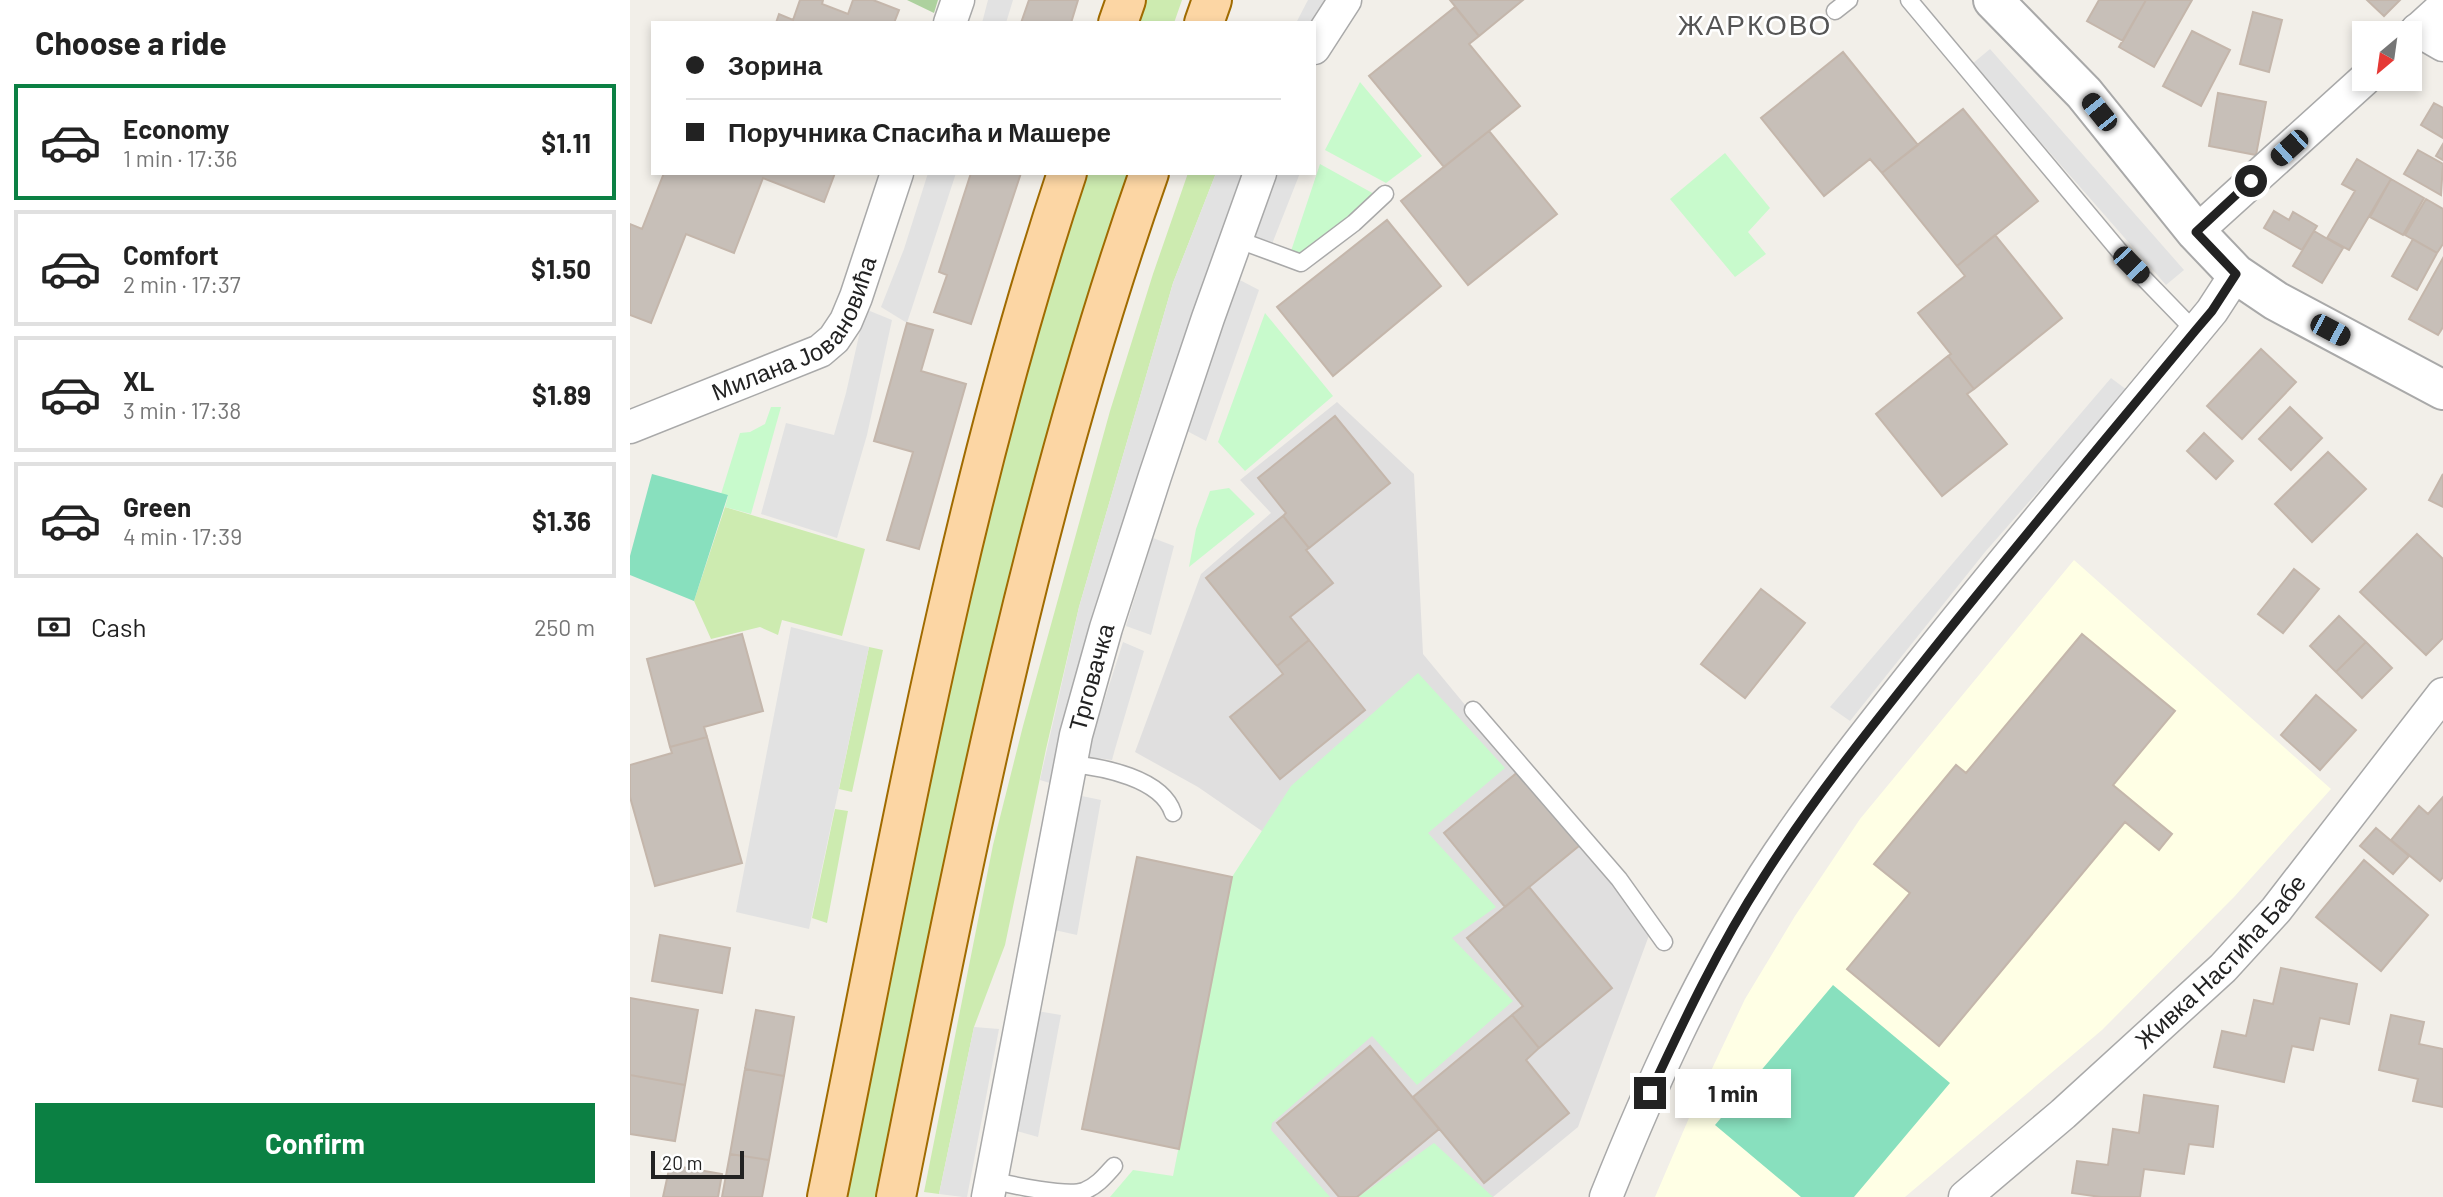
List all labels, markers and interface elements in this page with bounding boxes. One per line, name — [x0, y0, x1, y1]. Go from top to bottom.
district label: ЖАРКОВО — [1678, 7, 1832, 41]
north arrow — [2352, 21, 2422, 91]
map controls — [2352, 21, 2422, 91]
text: Choose a ride — [35, 23, 227, 61]
text: Зорина — [728, 49, 822, 80]
car — [2078, 89, 2121, 135]
icon: car — [39, 111, 102, 174]
text: Economy — [123, 113, 229, 144]
text: Поручника Спасића и Машере — [728, 116, 1111, 147]
car — [2267, 126, 2312, 170]
text: $1.11 — [541, 127, 591, 158]
text: 1 min · 17:36 — [123, 144, 237, 172]
route start — [2235, 165, 2267, 197]
icon: car — [39, 237, 102, 300]
text: Comfort — [123, 239, 219, 270]
car — [2109, 243, 2154, 287]
street label: Милана Јовановића — [707, 252, 882, 406]
text: $1.50 — [531, 253, 591, 284]
text: 2 min · 17:37 — [123, 270, 241, 298]
car — [2307, 311, 2354, 349]
icon: car — [39, 363, 102, 426]
text: XL — [123, 365, 154, 396]
text: $1.89 — [532, 379, 591, 410]
text: 3 min · 17:38 — [123, 396, 241, 424]
icon: car — [39, 489, 102, 552]
text: Green — [123, 491, 191, 522]
text: $1.36 — [532, 505, 591, 536]
text: 4 min · 17:39 — [123, 522, 242, 550]
icon: cash — [35, 608, 73, 646]
text: Cash — [91, 611, 146, 642]
text: 250 m — [534, 613, 595, 641]
street label: Трговачка — [1062, 619, 1120, 734]
street label: Живка Настића Бабе — [2129, 868, 2311, 1054]
callout: 1 min — [1674, 1068, 1790, 1118]
route end — [1634, 1077, 1666, 1109]
text: 1 min — [1708, 1079, 1758, 1107]
button: Confirm — [35, 1103, 595, 1183]
scale bar — [651, 1148, 744, 1180]
text: 20 m — [662, 1151, 702, 1174]

